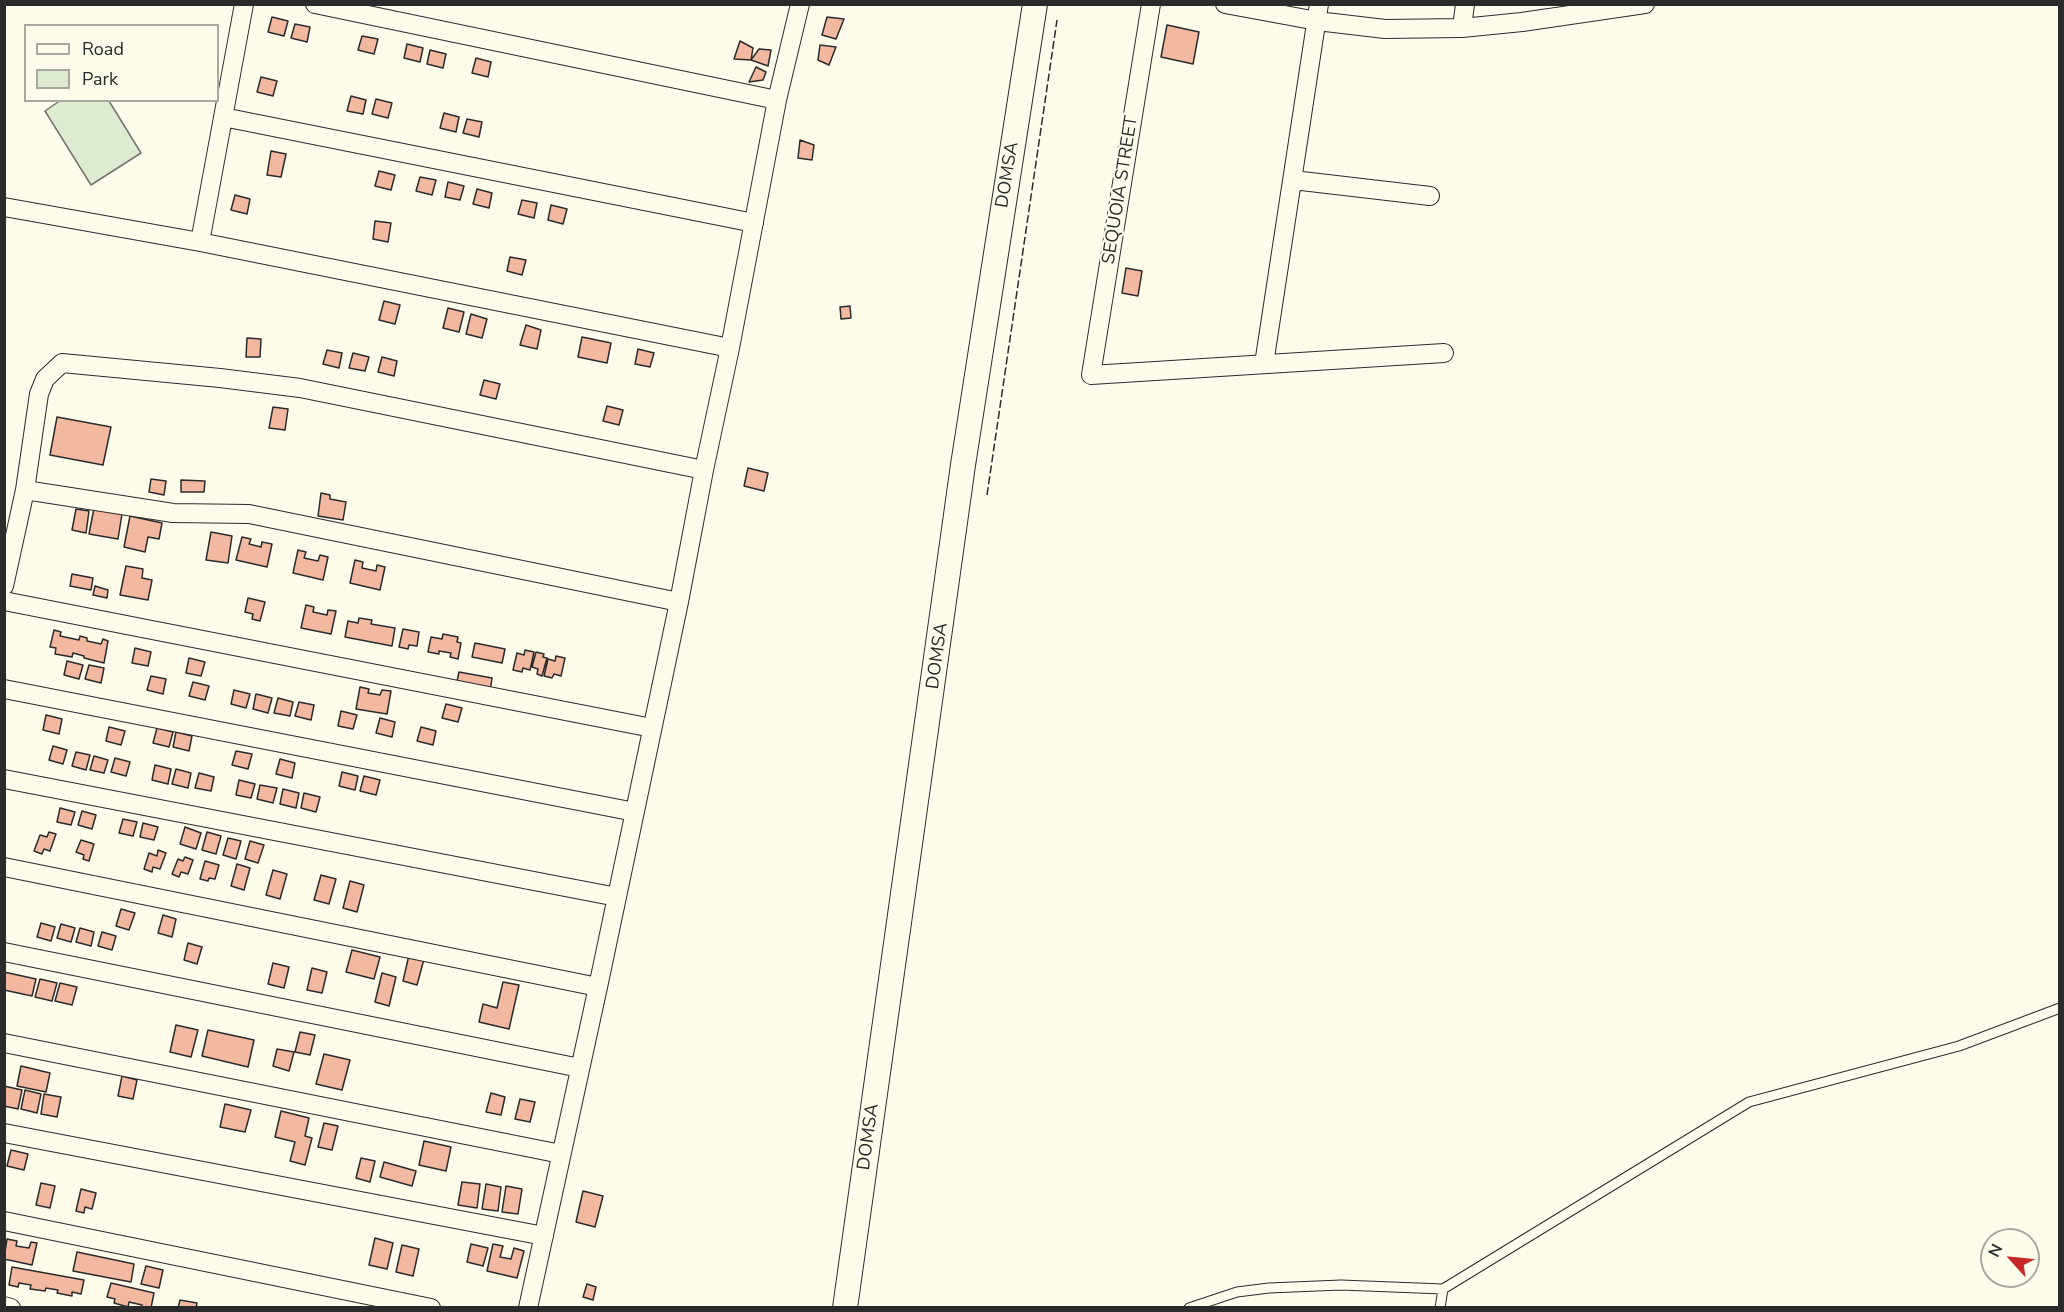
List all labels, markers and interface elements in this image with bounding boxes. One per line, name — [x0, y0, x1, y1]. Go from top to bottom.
legend — [24, 24, 219, 102]
text: Road — [82, 37, 124, 61]
text: Park — [82, 67, 118, 91]
street label: SEQUOIA STREET — [1099, 114, 1143, 266]
street label: DOMSA — [992, 140, 1024, 210]
street label: DOMSA — [923, 621, 953, 691]
street label: DOMSA — [854, 1102, 884, 1172]
north arrow — [1980, 1228, 2040, 1288]
text: N — [1983, 1240, 2008, 1261]

